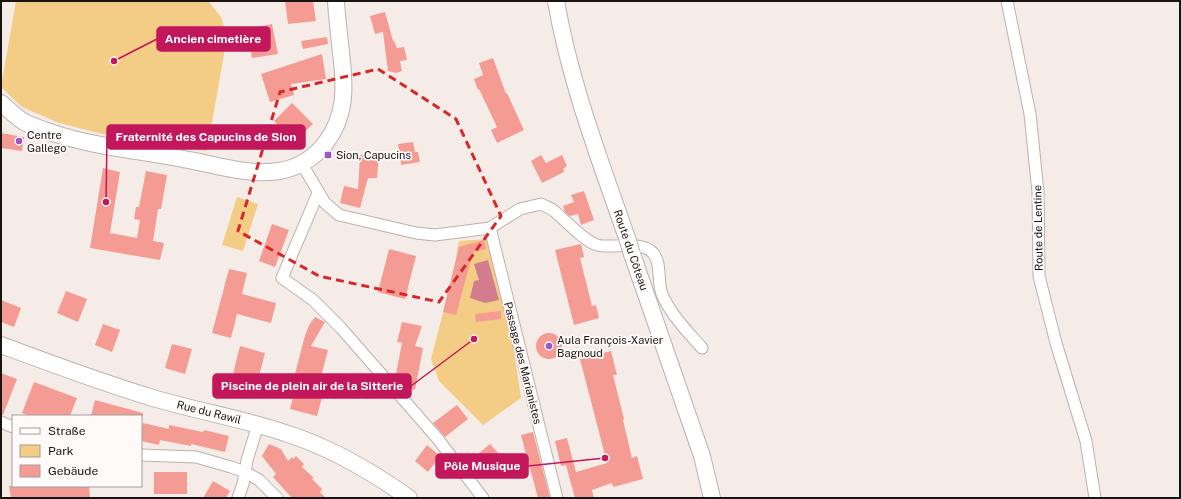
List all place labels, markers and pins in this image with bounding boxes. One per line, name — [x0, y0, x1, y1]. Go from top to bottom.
callout: Ancien cimetière — [157, 27, 270, 51]
callout: Fraternité des Capucins de Sion — [107, 125, 305, 149]
place label: Centre Gallego — [27, 129, 66, 154]
marker: Centre Gallego — [14, 136, 24, 146]
place label: Sion, Capucins — [336, 149, 411, 161]
marker: Sion, Capucins — [323, 150, 333, 160]
place label: Aula François-Xavier Bagnoud — [557, 334, 663, 359]
marker: Aula François-Xavier Bagnoud — [544, 341, 554, 351]
callout: Piscine de plein air de la Sitterie — [213, 374, 411, 398]
callout: Pôle Musique — [436, 454, 528, 478]

